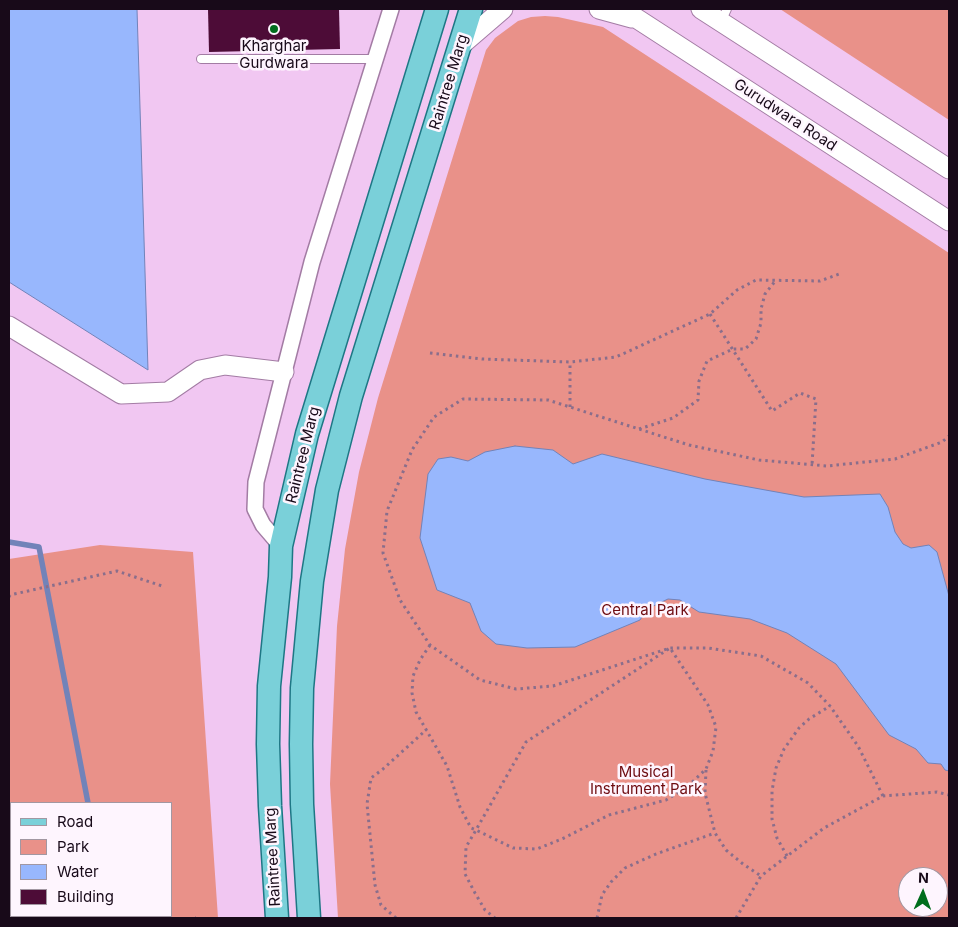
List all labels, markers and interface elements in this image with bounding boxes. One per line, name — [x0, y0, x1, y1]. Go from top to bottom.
marker: Kharghar Gurdwara — [268, 23, 280, 35]
street label: Raintree Marg — [426, 32, 472, 132]
place label: Kharghar Gurdwara — [239, 37, 309, 72]
street label: Gurudwara Road — [730, 75, 840, 155]
street label: Raintree Marg — [282, 405, 324, 505]
park label: Central Park — [601, 601, 689, 619]
park label: Musical Instrument Park — [590, 763, 702, 798]
legend — [10, 802, 172, 917]
street label: Raintree Marg — [261, 807, 285, 907]
text: Road — [57, 812, 93, 831]
text: Park — [57, 837, 89, 856]
text: Water — [57, 862, 99, 881]
north arrow — [898, 867, 948, 917]
text: N — [918, 869, 929, 886]
text: Building — [57, 887, 114, 906]

